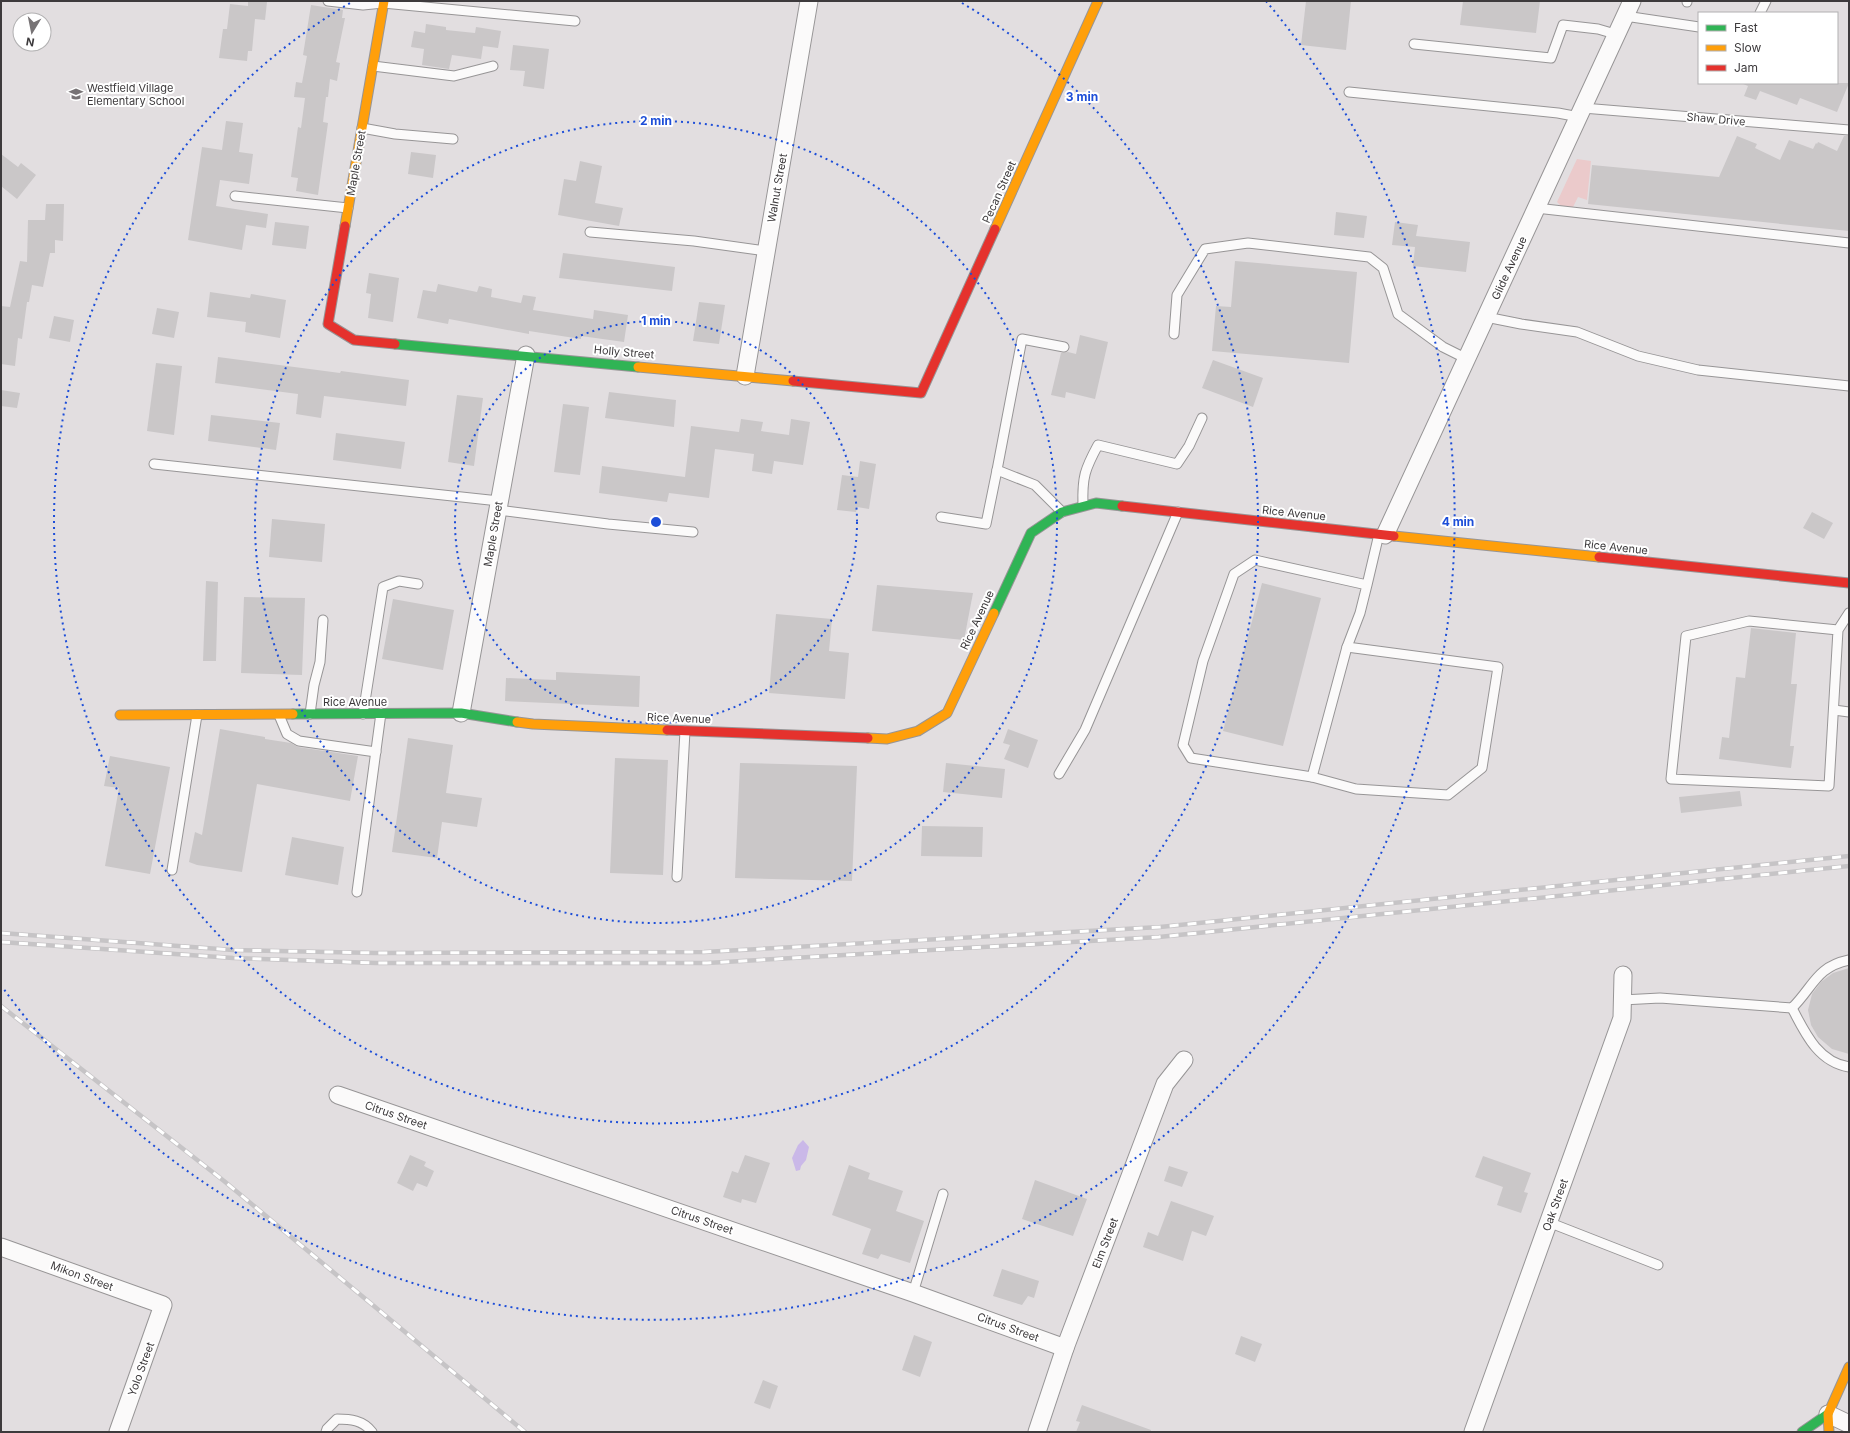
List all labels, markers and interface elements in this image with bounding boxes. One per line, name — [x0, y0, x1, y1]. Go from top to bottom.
north arrow — [12, 12, 52, 52]
legend — [1698, 12, 1838, 84]
text: Fast — [1734, 20, 1758, 35]
text: N — [25, 34, 36, 49]
text: Slow — [1734, 40, 1762, 55]
text: Jam — [1734, 60, 1758, 75]
place label: Westfield Village Elementary School — [87, 81, 184, 108]
school or university icon: Westfield Village Elementary School — [68, 86, 84, 102]
text: 3 min — [1066, 89, 1098, 104]
street label: Shaw Drive — [1686, 109, 1746, 129]
text: 2 min — [640, 113, 672, 128]
street label: Maple Street — [343, 129, 369, 197]
street label: Walnut Street — [764, 152, 790, 224]
street label: Pecan Street — [979, 158, 1019, 225]
street label: Glide Avenue — [1488, 234, 1530, 302]
text: 1 min — [641, 313, 671, 328]
street label: Holly Street — [593, 342, 655, 362]
street label: Maple Street — [480, 500, 506, 568]
street label: Rice Avenue — [1261, 503, 1327, 523]
text: 4 min — [1442, 514, 1474, 529]
centre of rings — [649, 515, 663, 529]
street label: Rice Avenue — [1583, 537, 1649, 557]
street label: Rice Avenue — [957, 588, 997, 652]
street label: Rice Avenue — [323, 695, 387, 709]
street label: Rice Avenue — [647, 710, 711, 726]
street label: Citrus Street — [363, 1098, 429, 1132]
street label: Oak Street — [1539, 1177, 1571, 1233]
street label: Citrus Street — [669, 1203, 735, 1237]
street label: Elm Street — [1089, 1215, 1121, 1270]
street label: Mikon Street — [49, 1258, 116, 1294]
street label: Citrus Street — [975, 1309, 1041, 1345]
street label: Yolo Street — [125, 1340, 157, 1398]

